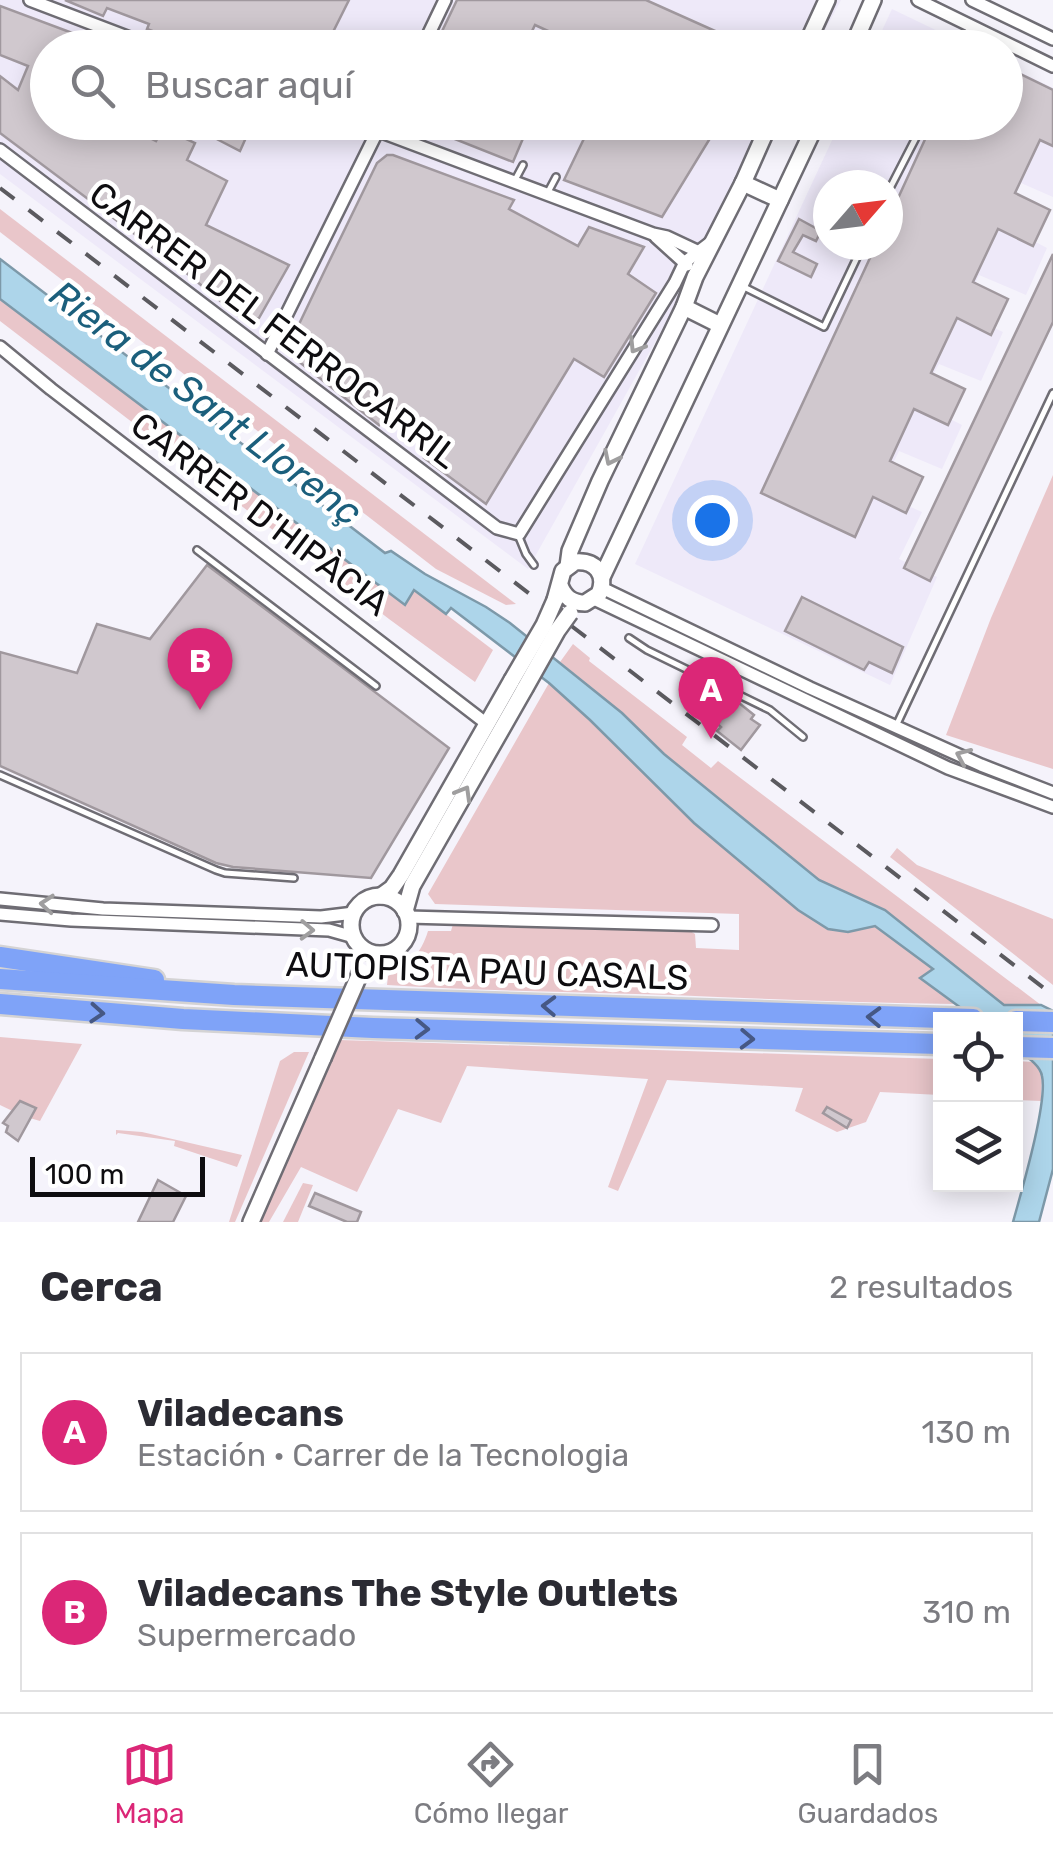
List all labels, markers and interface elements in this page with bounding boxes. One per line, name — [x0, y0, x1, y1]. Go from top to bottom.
search box — [30, 30, 1023, 140]
icon: search — [65, 58, 120, 113]
text: Buscar aquí — [145, 62, 353, 108]
north arrow — [813, 170, 903, 260]
street label: CARRER DEL FERROCARRIL — [81, 173, 467, 477]
water label: Riera de Sant Llorenç — [41, 271, 371, 535]
one-way arrow — [629, 335, 648, 353]
street label: CARRER D'HIPÀCIA — [123, 403, 397, 625]
one-way arrow — [603, 448, 623, 466]
your location — [687, 495, 738, 546]
pin: B — [168, 628, 232, 710]
pin: A — [678, 656, 744, 739]
one-way arrow — [955, 749, 973, 769]
one-way arrow — [452, 786, 472, 804]
one-way arrow — [39, 894, 55, 915]
one-way arrow — [300, 919, 316, 940]
street label: AUTOPISTA PAU CASALS — [285, 943, 689, 999]
one-way arrow — [540, 996, 556, 1017]
one-way arrow — [90, 1002, 106, 1023]
one-way arrow — [865, 1006, 881, 1027]
map controls — [933, 1012, 1023, 1192]
button: locate — [933, 1012, 1023, 1102]
one-way arrow — [414, 1019, 430, 1040]
one-way arrow — [739, 1028, 755, 1049]
button: layers — [933, 1102, 1023, 1192]
scale bar — [30, 1152, 205, 1196]
text: 100 m — [45, 1158, 124, 1191]
text: Cerca — [40, 1262, 163, 1312]
text: 2 resultados — [829, 1268, 1013, 1306]
text: Viladecans — [137, 1390, 344, 1436]
text: A — [63, 1413, 86, 1451]
text: 130 m — [921, 1413, 1011, 1451]
text: Estación · Carrer de la Tecnologia — [137, 1436, 629, 1474]
text: Viladecans The Style Outlets — [137, 1570, 678, 1616]
text: B — [63, 1593, 86, 1631]
text: 310 m — [922, 1593, 1011, 1631]
text: Supermercado — [137, 1616, 356, 1654]
tab: Mapa — [115, 1737, 184, 1830]
tab: Cómo llegar — [414, 1737, 568, 1830]
tab: Guardados — [798, 1737, 938, 1830]

